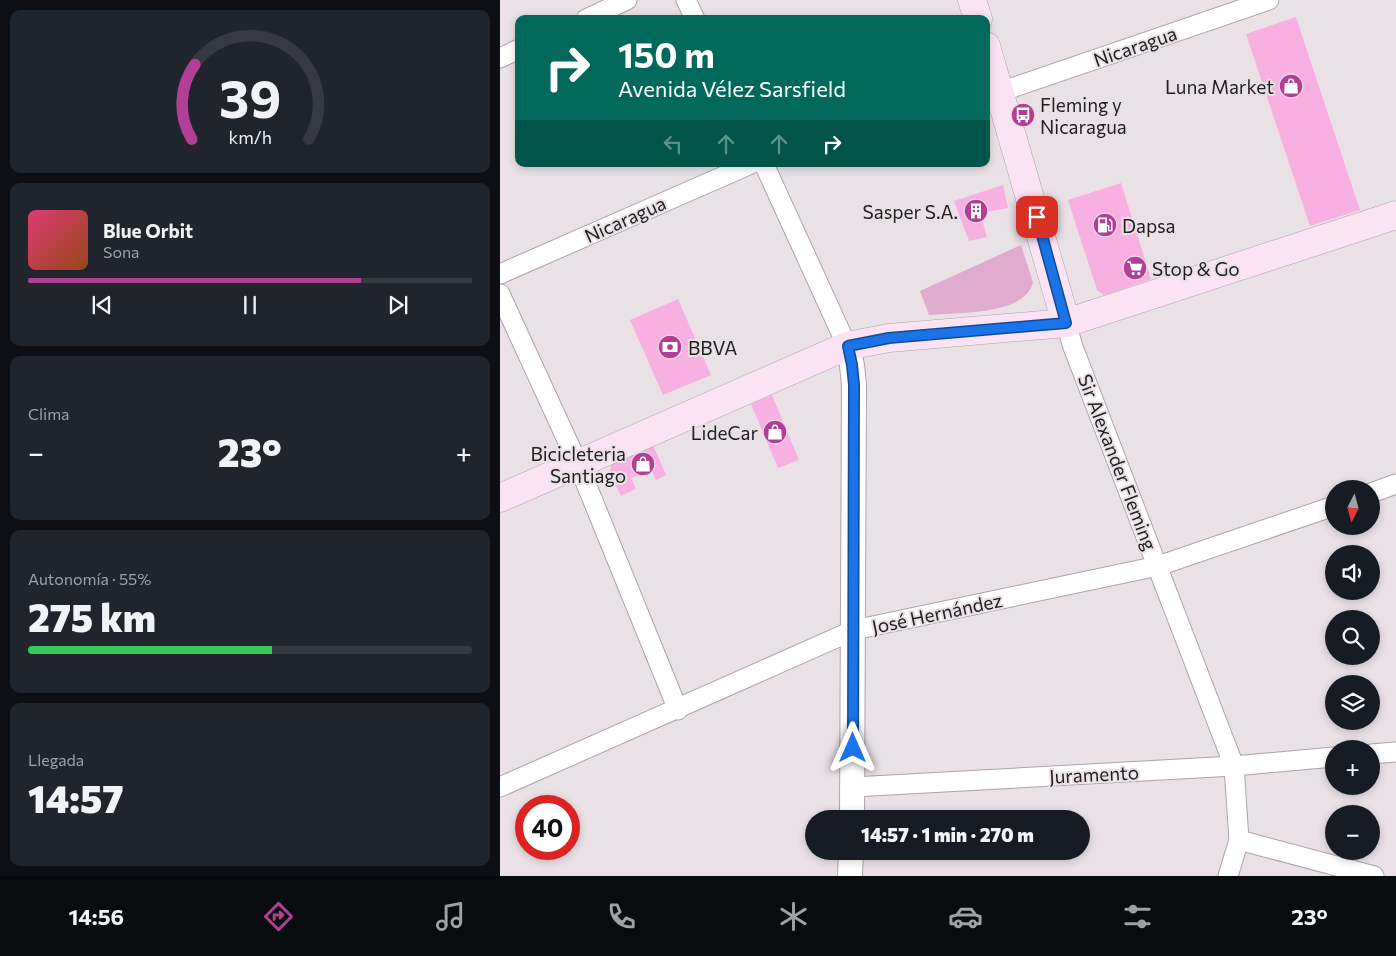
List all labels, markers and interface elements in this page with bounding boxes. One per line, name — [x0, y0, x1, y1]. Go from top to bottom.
street label: Nicaragua — [1090, 21, 1180, 71]
text: 150 m — [618, 32, 715, 75]
icon: right — [535, 35, 600, 100]
text: 39 — [219, 65, 281, 129]
shop icon: Luna Market — [1278, 73, 1304, 99]
text: Avenida Vélez Sarsfield — [618, 75, 846, 102]
place label: Luna Market — [1165, 75, 1274, 98]
place label: Fleming y Nicaragua — [1040, 93, 1127, 138]
bus stop icon: Fleming y Nicaragua — [1010, 102, 1036, 128]
text: km/h — [228, 126, 272, 148]
icon: left — [659, 130, 687, 158]
icon: ahead — [712, 130, 740, 158]
icon: ahead — [765, 130, 793, 158]
icon: right — [818, 130, 846, 158]
street label: Nicaragua — [581, 191, 669, 247]
pin — [1016, 196, 1058, 238]
building icon: Sasper S.A. — [963, 198, 989, 224]
place label: Sasper S.A. — [863, 200, 958, 223]
icon: arrive — [1023, 203, 1051, 231]
fuel station icon: Dapsa — [1092, 212, 1118, 238]
place label: Dapsa — [1122, 214, 1176, 237]
text: Blue Orbit — [103, 219, 193, 242]
text: Sona — [103, 242, 139, 261]
supermarket icon: Stop & Go — [1122, 255, 1148, 281]
place label: Stop & Go — [1152, 257, 1240, 280]
icon: previous — [88, 291, 116, 319]
icon: pause — [236, 291, 264, 319]
icon: next — [384, 291, 412, 319]
bank icon: BBVA — [657, 334, 683, 360]
place label: BBVA — [688, 336, 737, 359]
street label: Sir Alexander Fleming — [1074, 371, 1162, 553]
text: Clima — [28, 404, 69, 423]
shop icon: LideCar — [762, 419, 788, 445]
place label: LideCar — [691, 421, 758, 444]
text: 23° — [218, 428, 282, 475]
text: − — [28, 435, 44, 469]
text: + — [456, 435, 472, 469]
place label: Bicicleteria Santiago — [530, 442, 626, 487]
shop icon: Bicicleteria Santiago — [630, 451, 656, 477]
north arrow — [1325, 480, 1380, 535]
map controls — [1325, 480, 1380, 860]
button: sound — [1325, 545, 1380, 600]
text: Autonomía · 55% — [28, 569, 151, 588]
street label: José Hernández — [870, 588, 1004, 638]
text: 275 km — [28, 593, 156, 640]
button: search — [1325, 610, 1380, 665]
button: layers — [1325, 675, 1380, 730]
position arrow — [826, 721, 878, 773]
button: + — [1325, 740, 1380, 795]
text: Llegada — [28, 750, 84, 769]
street label: Juramento — [1048, 760, 1140, 788]
text: 14:57 — [28, 774, 124, 821]
speed limit sign: 40 — [515, 795, 580, 860]
button: − — [1325, 805, 1380, 860]
text: 14:57 · 1 min · 270 m — [861, 823, 1034, 846]
icon: directions — [261, 899, 296, 934]
icon: music — [433, 899, 468, 934]
icon: phone — [604, 899, 639, 934]
icon: climate — [776, 899, 811, 934]
icon: car — [948, 899, 983, 934]
icon: filters — [1120, 899, 1155, 934]
text: 14:56 — [68, 903, 124, 930]
text: 23° — [1291, 903, 1328, 930]

